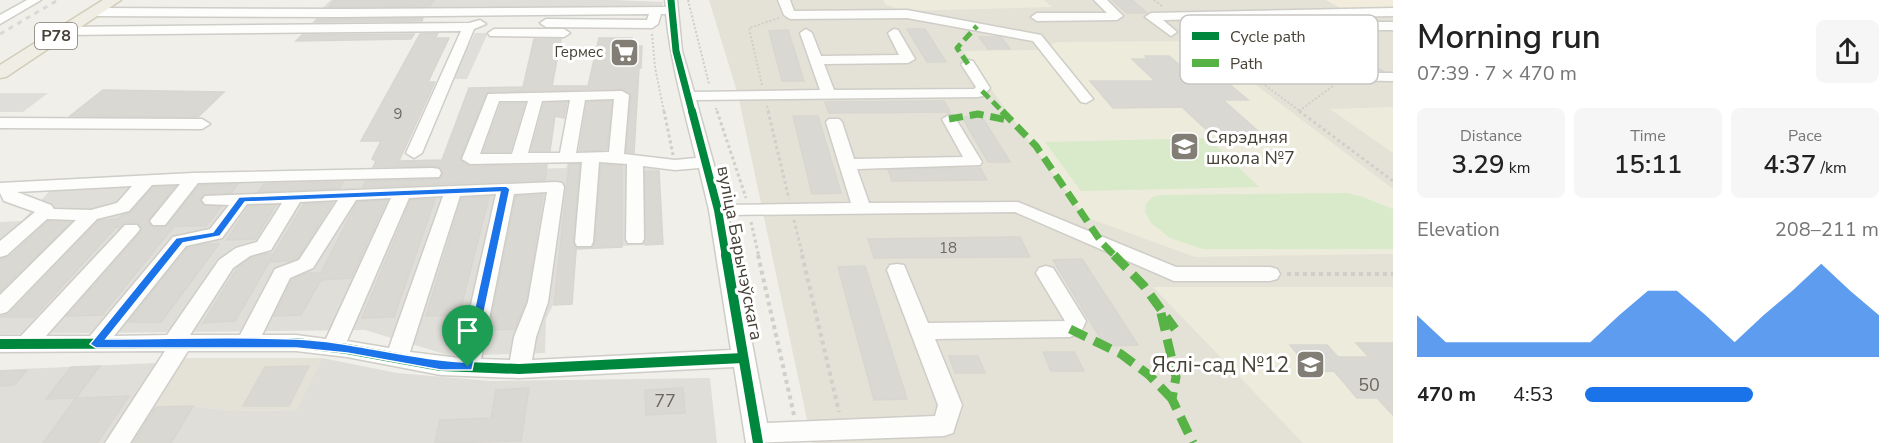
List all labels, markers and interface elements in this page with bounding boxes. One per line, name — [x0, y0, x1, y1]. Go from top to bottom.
legend — [1180, 15, 1378, 84]
text: Morning run — [1417, 15, 1601, 60]
button: share — [1816, 20, 1879, 83]
road number: Р78 — [35, 23, 77, 49]
text: Cycle path — [1230, 26, 1306, 48]
supermarket icon: Гермес — [608, 36, 640, 68]
place label: Гермес — [555, 42, 603, 62]
text: Path — [1230, 53, 1263, 75]
text: 07:39 · 7 × 470 m — [1417, 60, 1577, 87]
house number: 9 — [393, 104, 403, 124]
place label: Сярэдняя школа №7 — [1206, 125, 1295, 170]
text: Distance — [1460, 125, 1522, 147]
text: Time — [1630, 125, 1666, 147]
text: Pace — [1788, 125, 1822, 147]
school or university icon: Сярэдняя школа №7 — [1169, 131, 1201, 163]
text: 3.29 — [1452, 147, 1505, 182]
text: 15:11 — [1614, 147, 1682, 182]
text: 4:37 — [1763, 147, 1816, 182]
text: km — [1505, 157, 1530, 179]
text: /km — [1816, 157, 1847, 179]
street label: вуліца Барычэўскага — [711, 164, 769, 342]
text: Elevation — [1417, 216, 1500, 243]
text: 208–211 m — [1775, 216, 1879, 243]
house number: 18 — [939, 238, 957, 258]
pin — [442, 305, 493, 367]
icon: arrive — [451, 314, 484, 347]
school or university icon: Яслі-сад №12 — [1294, 349, 1326, 381]
place label: Яслі-сад №12 — [1152, 351, 1289, 379]
house number: 50 — [1358, 373, 1380, 397]
text: 470 m — [1417, 381, 1476, 408]
text: 4:53 — [1513, 381, 1554, 408]
house number: 77 — [654, 389, 676, 413]

